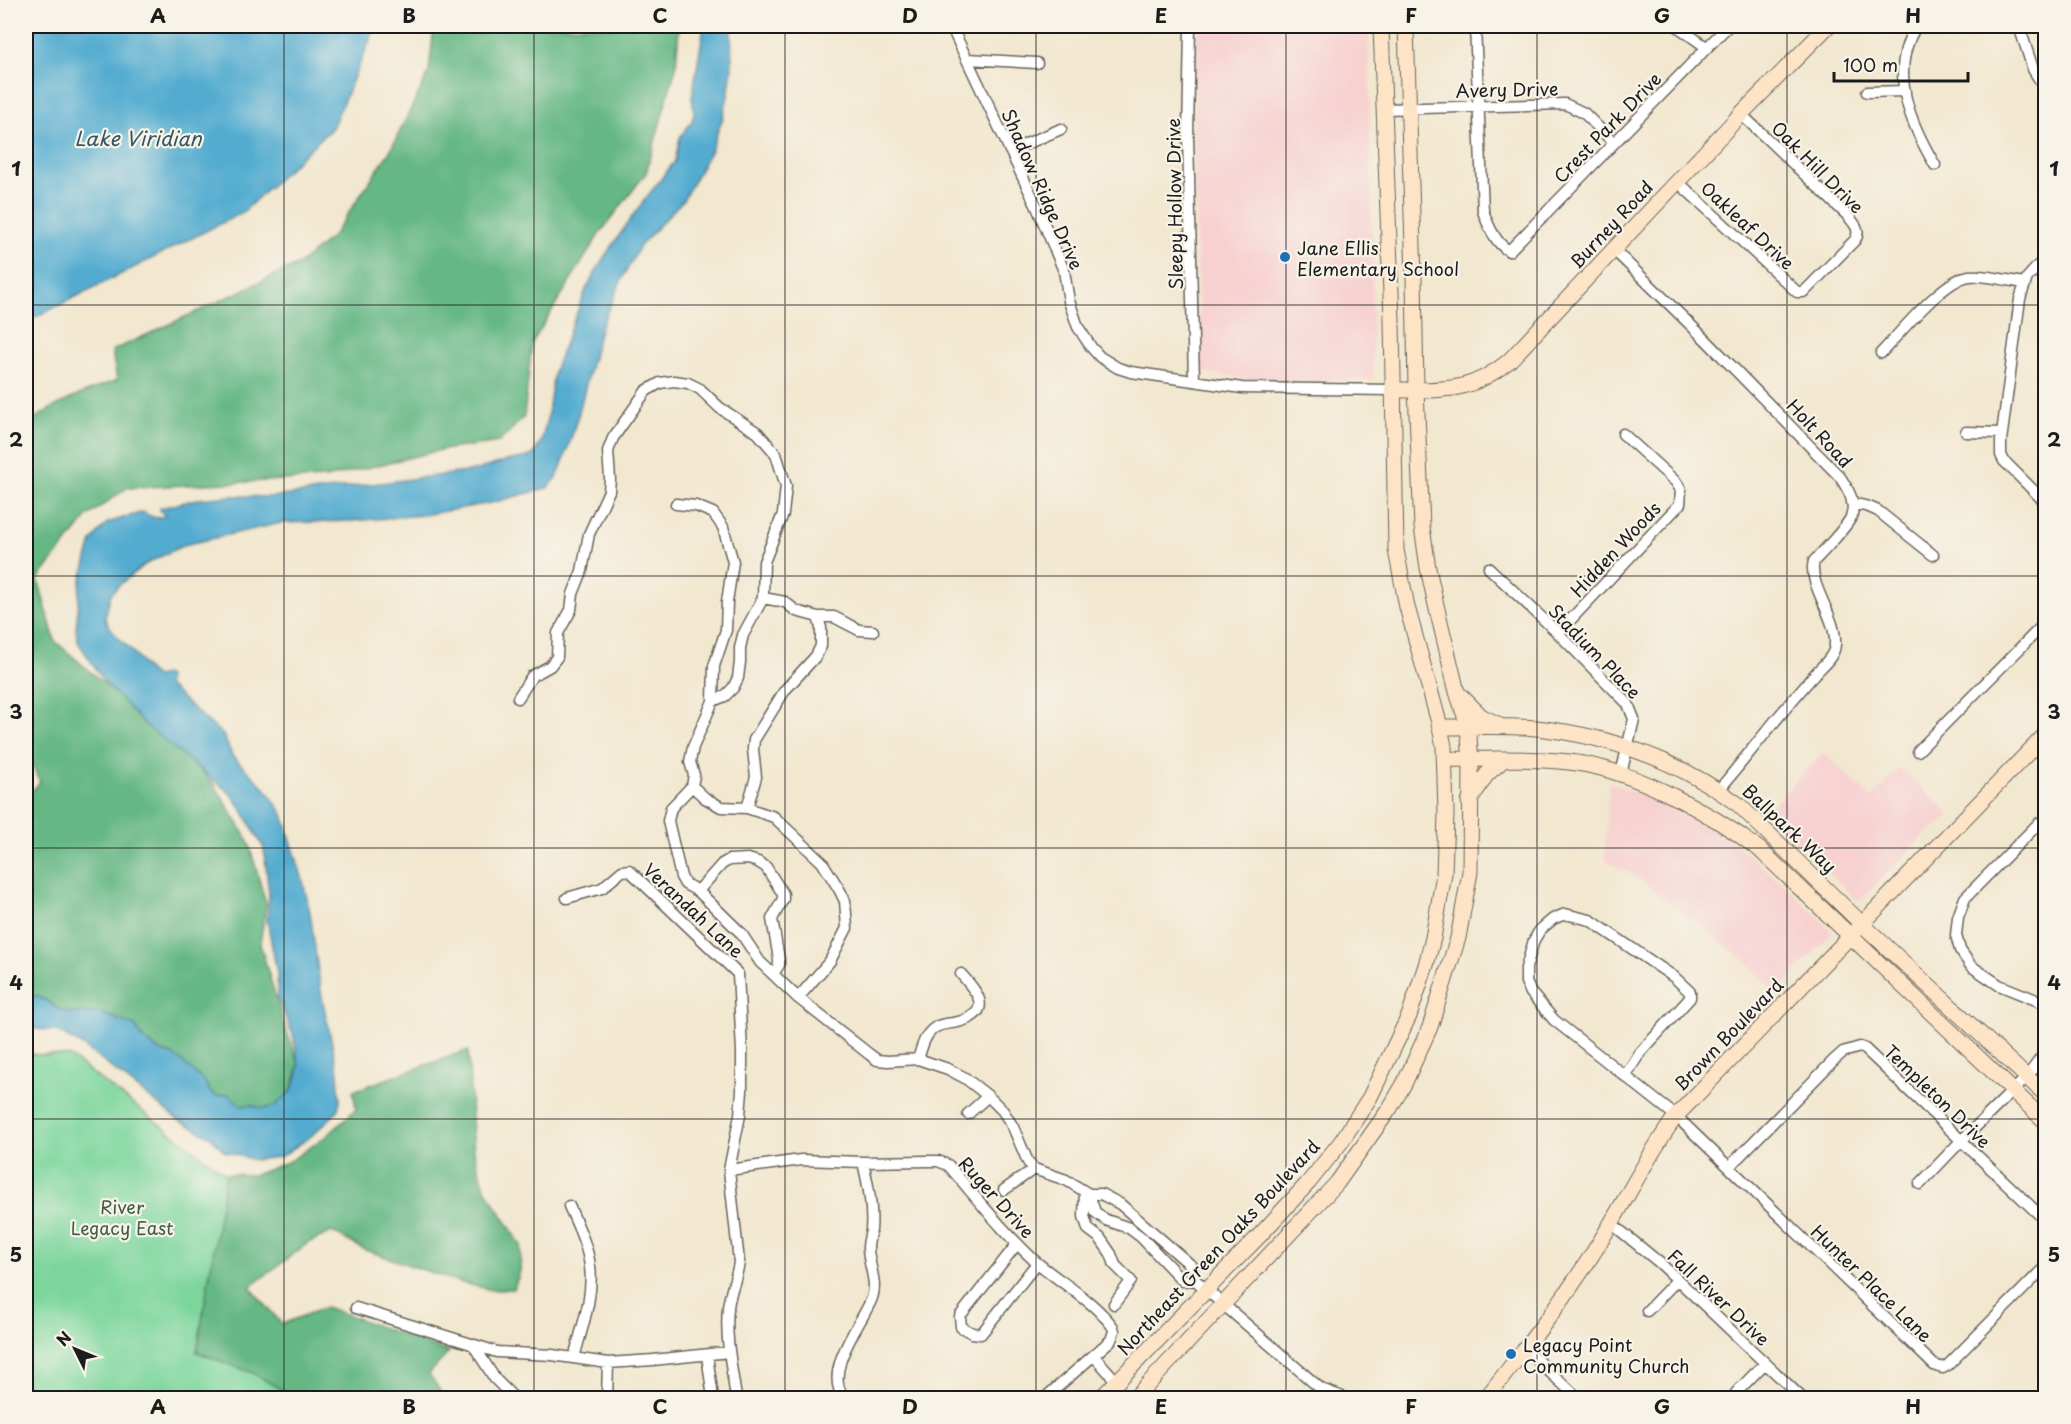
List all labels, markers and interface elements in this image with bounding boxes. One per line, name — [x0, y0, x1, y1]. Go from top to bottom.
text: A — [150, 0, 166, 30]
text: B — [402, 0, 416, 30]
text: C — [652, 0, 668, 30]
text: D — [902, 0, 918, 30]
text: E — [1155, 0, 1167, 30]
text: F — [1405, 0, 1417, 30]
text: G — [1654, 0, 1670, 30]
text: H — [1905, 0, 1921, 30]
scale bar — [1834, 45, 1968, 83]
text: 100 m — [1843, 51, 1898, 78]
street label: Crest Park Drive — [1547, 65, 1667, 189]
street label: Avery Drive — [1455, 75, 1559, 103]
street label: Shadow Ridge Drive — [995, 104, 1091, 274]
street label: Oak Hill Drive — [1766, 115, 1870, 219]
street label: Sleepy Hollow Drive — [1159, 118, 1189, 290]
water label: Lake Viridian — [75, 123, 202, 153]
text: 1 — [11, 153, 21, 183]
text: 1 — [2049, 153, 2059, 183]
street label: Burney Road — [1563, 174, 1659, 274]
street label: Oakleaf Drive — [1695, 174, 1801, 276]
place label: Jane Ellis Elementary School — [1297, 234, 1459, 282]
marker: Jane Ellis Elementary School — [1278, 250, 1292, 264]
street label: Holt Road — [1781, 393, 1859, 473]
text: 2 — [9, 424, 23, 454]
text: 2 — [2047, 424, 2061, 454]
street label: Hidden Woods — [1564, 495, 1666, 603]
street label: Stadium Place — [1543, 597, 1647, 705]
text: 3 — [9, 696, 23, 726]
text: 3 — [2047, 696, 2061, 726]
street label: Ballpark Way — [1737, 777, 1843, 879]
street label: Verandah Lane — [638, 856, 750, 964]
text: 4 — [9, 967, 23, 997]
text: 4 — [2047, 967, 2061, 997]
street label: Brown Boulevard — [1667, 972, 1789, 1096]
street label: Templeton Drive — [1879, 1038, 1997, 1154]
street label: Northeast Green Oaks Boulevard — [1110, 1133, 1326, 1361]
street label: Ruger Drive — [953, 1150, 1041, 1244]
park label: River Legacy East — [71, 1193, 173, 1241]
street label: Hunter Place Lane — [1805, 1218, 1939, 1348]
text: 5 — [10, 1239, 22, 1269]
text: 5 — [2048, 1239, 2060, 1269]
street label: Fall River Drive — [1662, 1242, 1776, 1352]
north arrow — [45, 1319, 105, 1379]
text: N — [50, 1325, 76, 1351]
place label: Legacy Point Community Church — [1523, 1331, 1690, 1379]
marker: Legacy Point Community Church — [1504, 1347, 1518, 1361]
text: A — [150, 1391, 166, 1421]
text: B — [402, 1391, 416, 1421]
text: C — [652, 1391, 668, 1421]
text: D — [902, 1391, 918, 1421]
text: E — [1155, 1391, 1167, 1421]
text: F — [1405, 1391, 1417, 1421]
text: G — [1654, 1391, 1670, 1421]
text: H — [1905, 1391, 1921, 1421]

